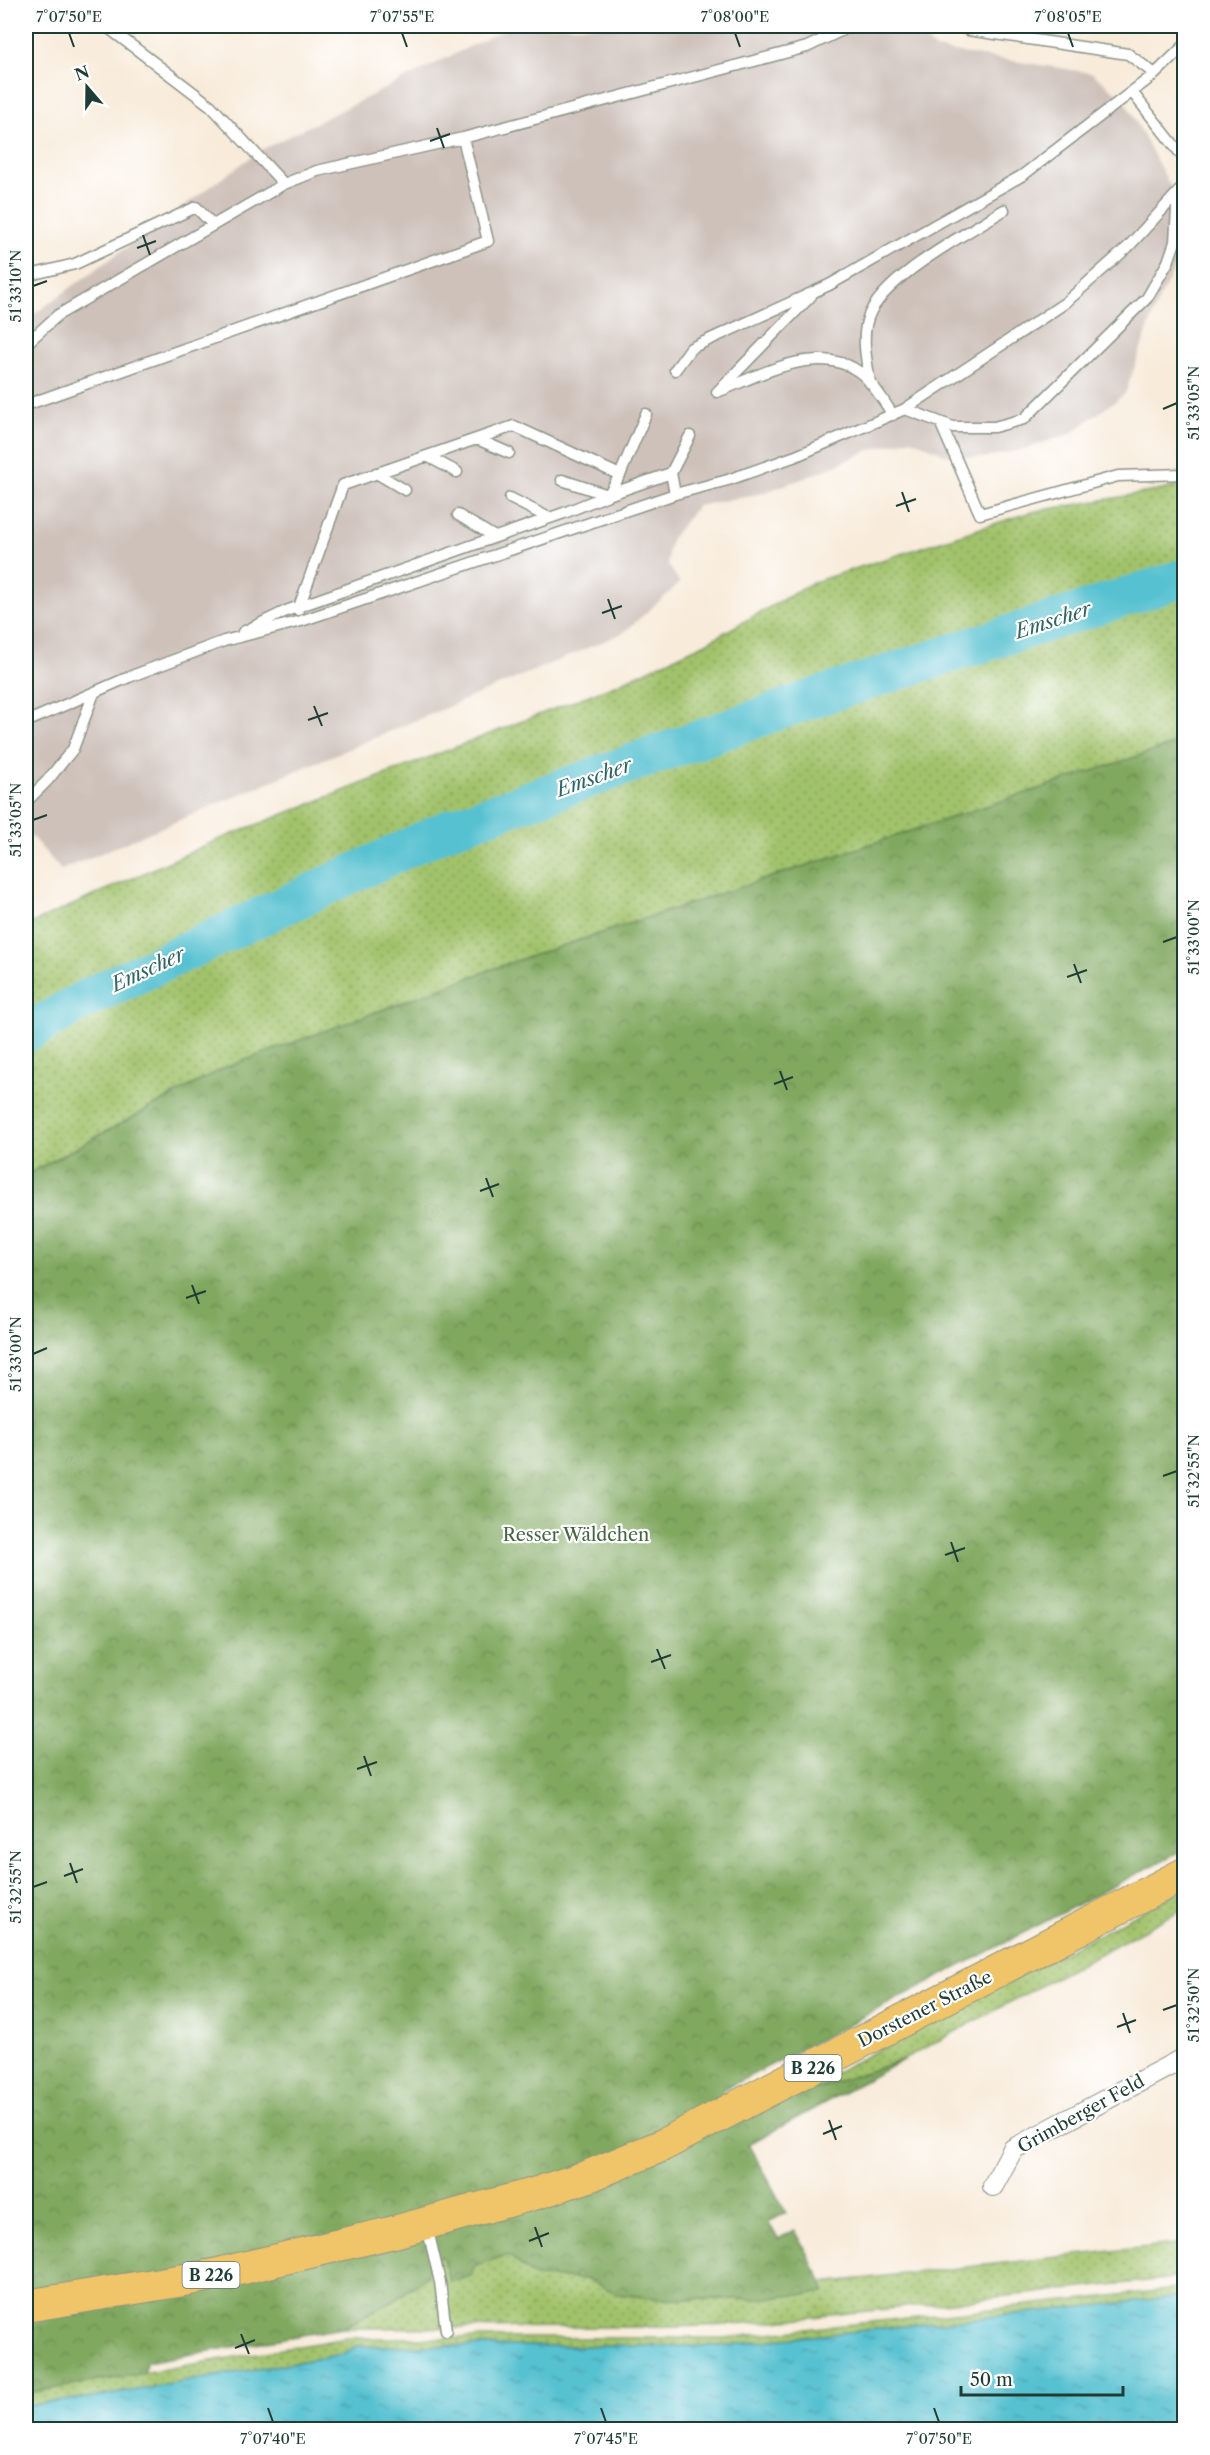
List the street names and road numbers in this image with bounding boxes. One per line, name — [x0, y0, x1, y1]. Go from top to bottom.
street label: Dorstener Straße — [854, 1966, 996, 2052]
road number: B 226 — [784, 2055, 842, 2081]
street label: Grimberger Feld — [1014, 2070, 1148, 2158]
road number: B 226 — [182, 2262, 240, 2288]

